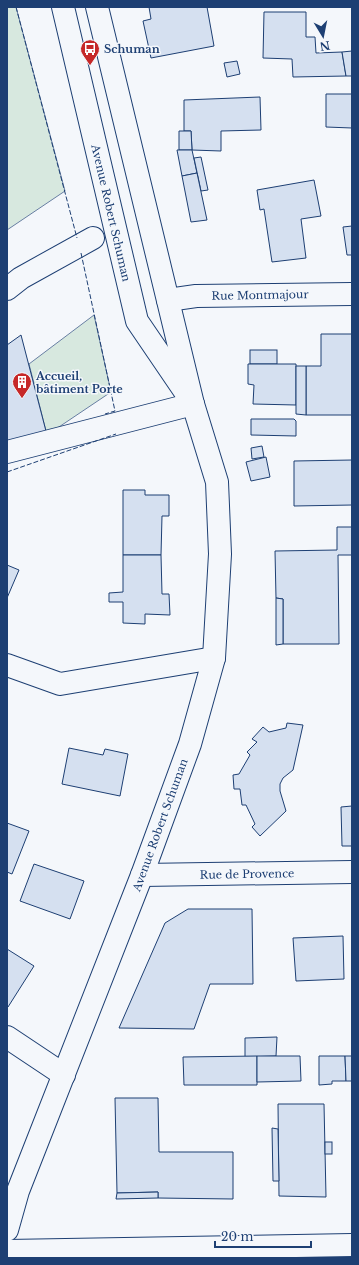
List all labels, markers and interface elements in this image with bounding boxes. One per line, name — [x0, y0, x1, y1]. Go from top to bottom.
north arrow — [303, 16, 343, 56]
bus stop icon: Schuman — [79, 38, 101, 66]
text: N — [318, 38, 331, 54]
place label: Schuman — [104, 42, 160, 56]
street label: Avenue Robert Schuman — [88, 142, 134, 283]
street label: Rue Montmajour — [211, 287, 309, 303]
place label: Accueil, bâtiment Porte — [35, 369, 123, 396]
building icon: Accueil, bâtiment Porte — [11, 371, 33, 399]
street label: Avenue Robert Schuman — [129, 756, 191, 894]
street label: Rue de Provence — [200, 866, 294, 882]
scale bar — [215, 1223, 311, 1249]
text: 20 m — [221, 1229, 253, 1244]

